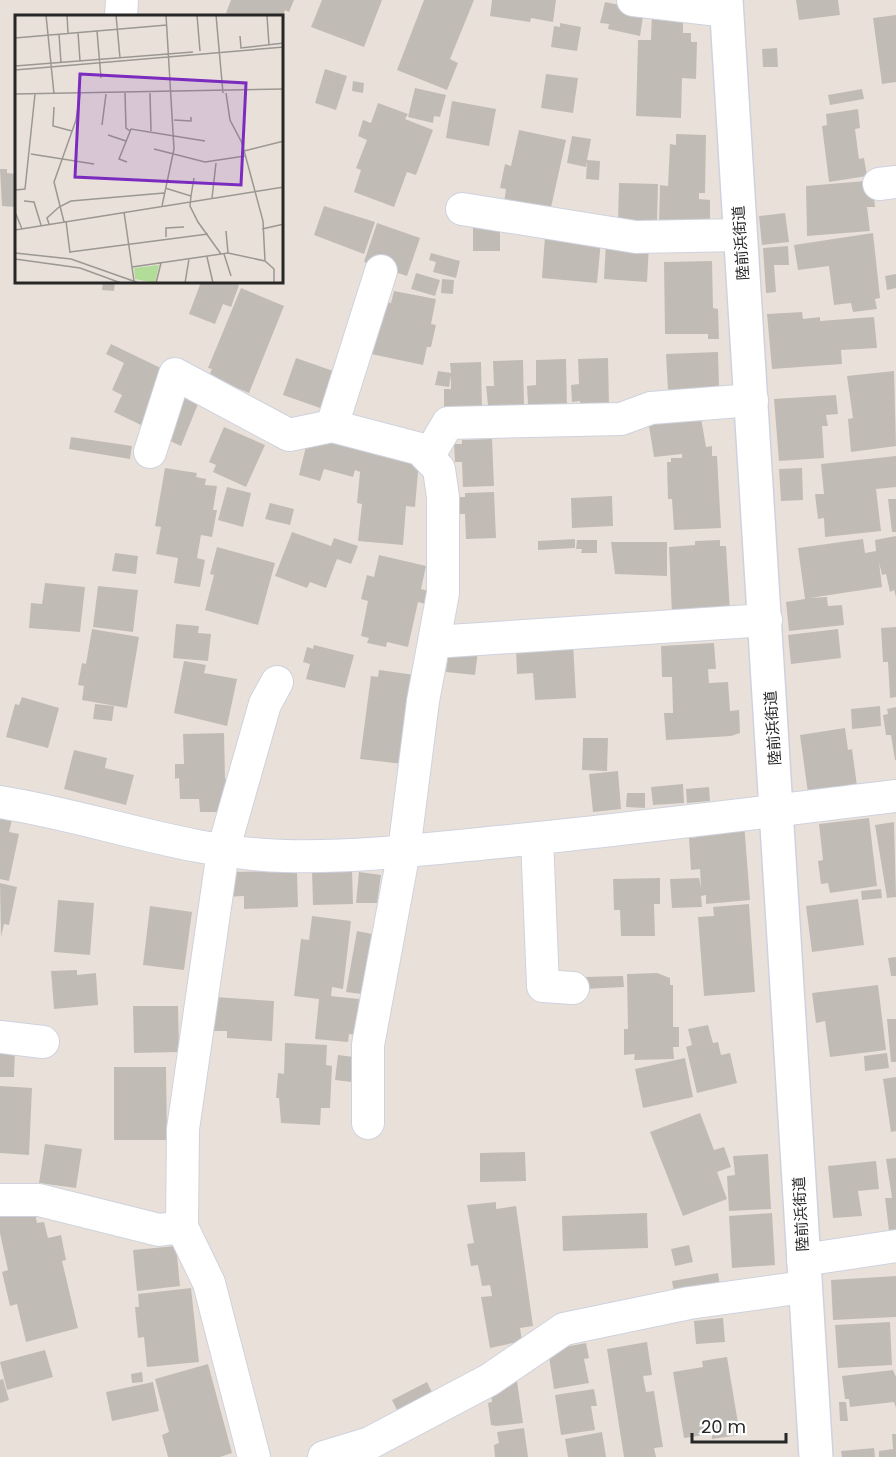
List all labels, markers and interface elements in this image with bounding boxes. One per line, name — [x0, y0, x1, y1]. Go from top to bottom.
inset map — [15, 15, 284, 284]
street label: 陸前浜街道 — [727, 205, 754, 281]
street label: 陸前浜街道 — [759, 690, 786, 766]
street label: 陸前浜街道 — [788, 1176, 813, 1252]
scale bar — [692, 1406, 786, 1444]
text: 20 m — [701, 1414, 746, 1439]

